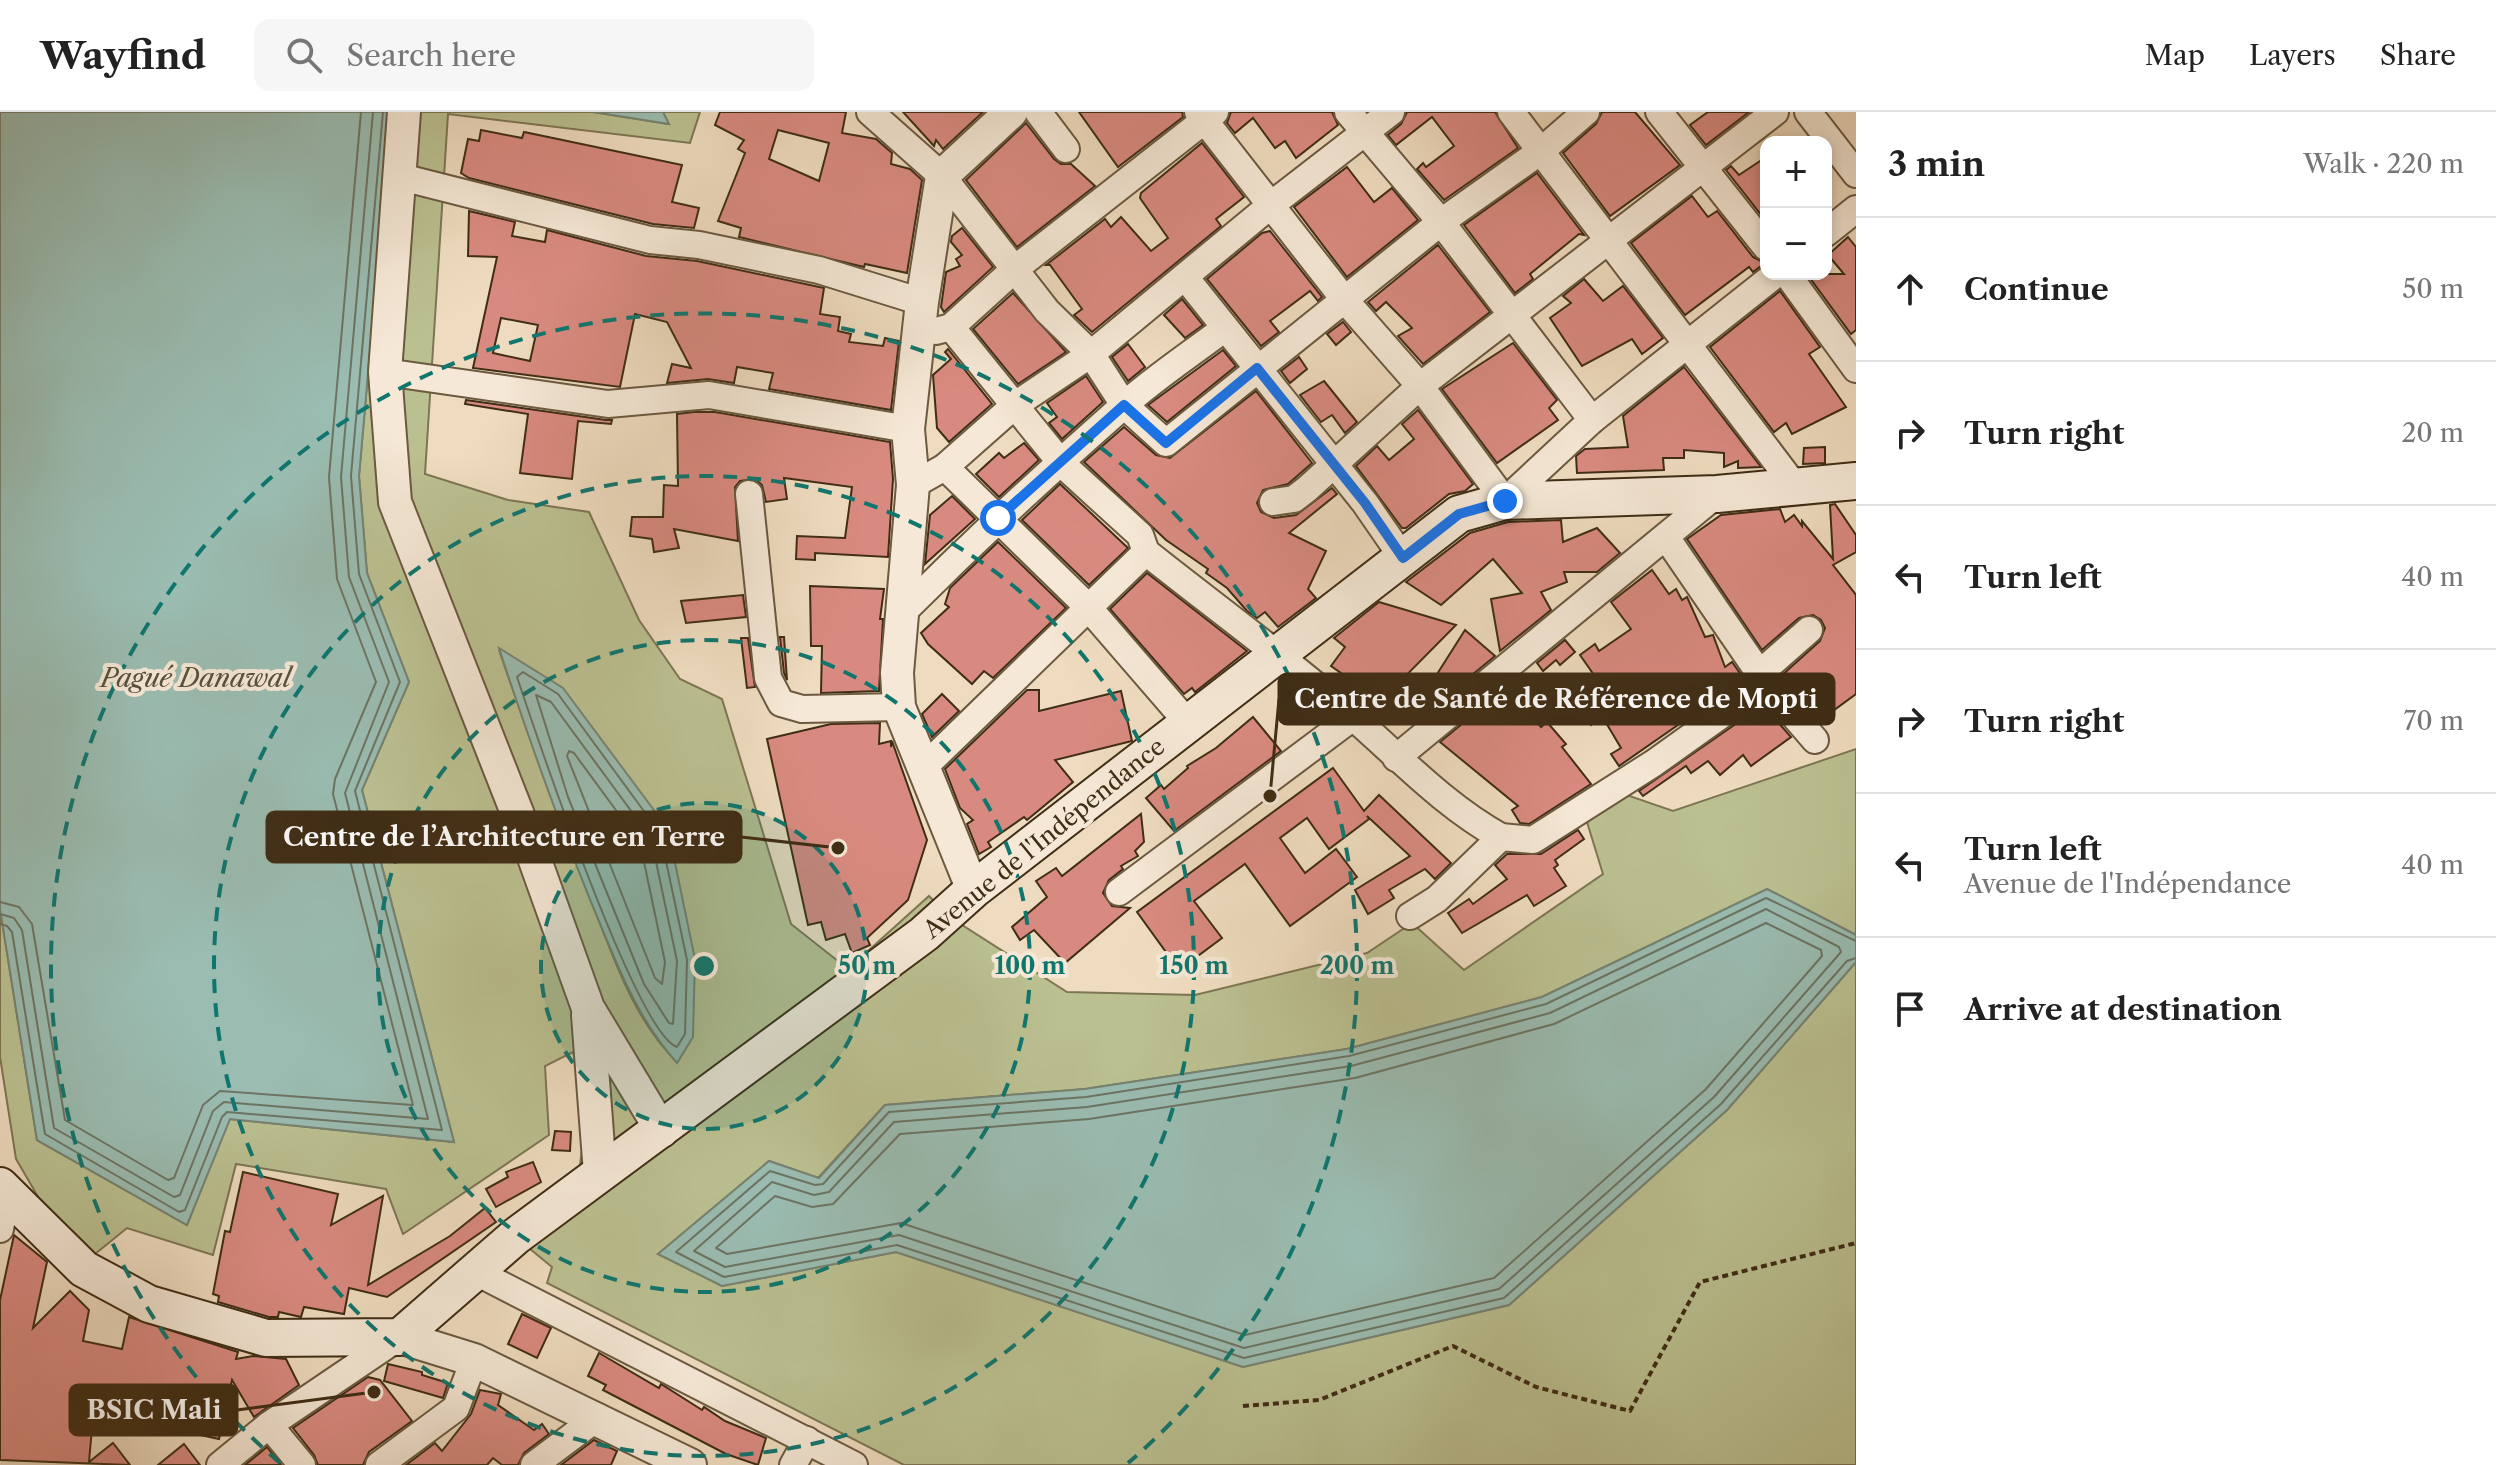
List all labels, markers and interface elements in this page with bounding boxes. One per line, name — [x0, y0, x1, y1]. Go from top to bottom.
search box — [254, 19, 814, 91]
text: Wayfind — [40, 32, 206, 79]
icon: search — [282, 33, 326, 77]
text: Search here — [346, 37, 516, 74]
text: Map — [2145, 38, 2205, 72]
text: Layers — [2249, 38, 2336, 72]
text: Share — [2380, 38, 2456, 72]
map controls — [1760, 136, 1832, 280]
button: + — [1760, 136, 1832, 208]
text: 3 min — [1888, 143, 1985, 185]
text: Walk · 220 m — [2303, 148, 2464, 180]
button: − — [1760, 208, 1832, 280]
icon: ahead — [1888, 267, 1932, 311]
text: Continue — [1964, 271, 2109, 308]
text: 50 m — [2402, 273, 2464, 305]
icon: right — [1888, 411, 1932, 455]
text: Turn right — [1964, 415, 2124, 452]
text: 20 m — [2401, 417, 2464, 449]
route end — [1487, 483, 1523, 519]
route start — [980, 500, 1016, 536]
icon: left — [1888, 555, 1932, 599]
text: Turn left — [1964, 559, 2101, 596]
text: 40 m — [2401, 561, 2464, 593]
water label: Pagué Danawal — [99, 662, 294, 694]
callout: Centre de Santé de Référence de Mopti — [1279, 674, 1834, 724]
text: Centre de Santé de Référence de Mopti — [1294, 683, 1818, 715]
icon: right — [1888, 699, 1932, 743]
text: Turn right — [1964, 703, 2124, 740]
text: 70 m — [2404, 705, 2464, 737]
street label: Avenue de l'Indépendance — [917, 732, 1171, 945]
callout: Centre de l’Architecture en Terre — [267, 812, 741, 862]
text: Centre de l’Architecture en Terre — [283, 821, 725, 853]
text: Turn left — [1964, 831, 2101, 868]
icon: left — [1888, 843, 1932, 887]
text: 40 m — [2401, 849, 2464, 881]
text: Avenue de l'Indépendance — [1964, 868, 2291, 900]
text: 50 m — [838, 951, 896, 980]
text: 100 m — [994, 951, 1066, 980]
text: 150 m — [1159, 951, 1229, 980]
text: 200 m — [1320, 951, 1394, 980]
centre of rings — [690, 952, 718, 980]
icon: arrive — [1888, 987, 1932, 1031]
text: Arrive at destination — [1964, 991, 2282, 1028]
callout: BSIC Mali — [70, 1385, 237, 1435]
text: BSIC Mali — [87, 1394, 221, 1426]

